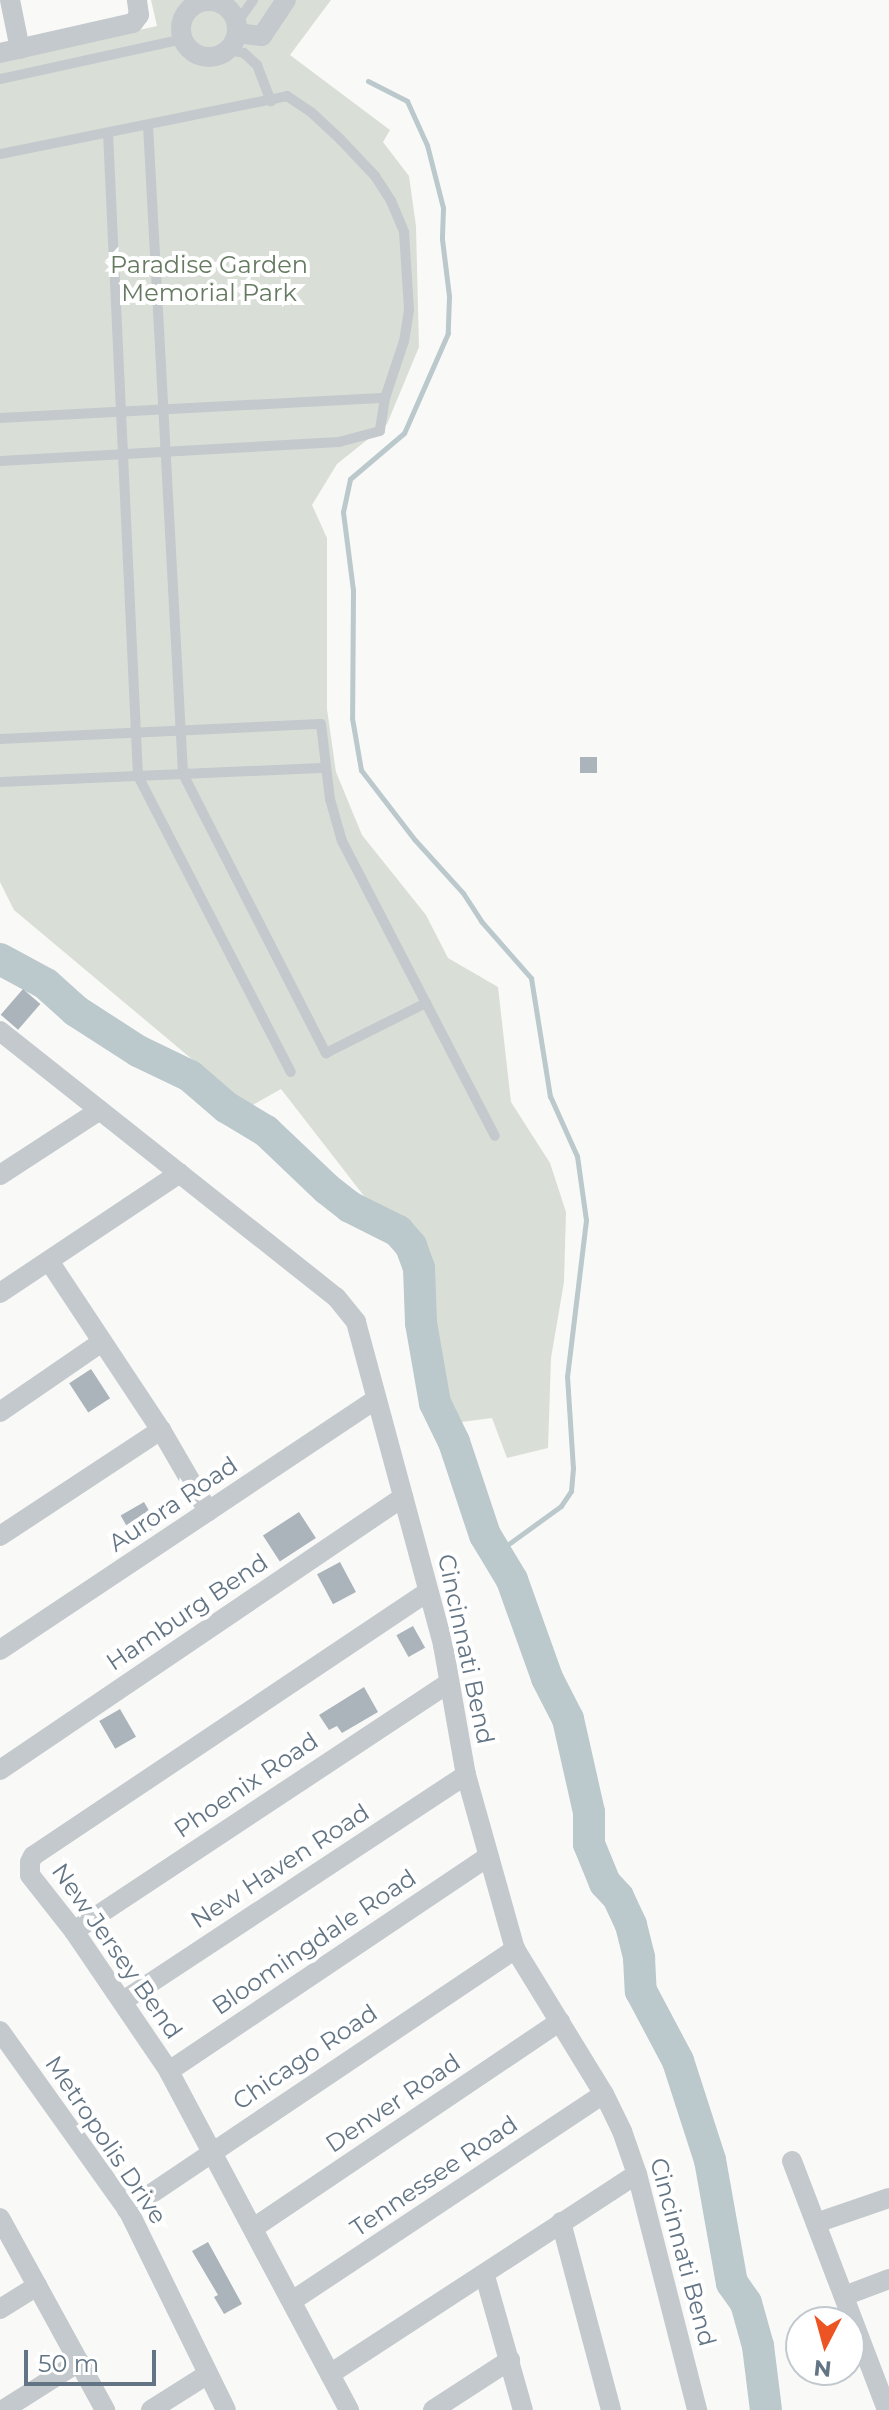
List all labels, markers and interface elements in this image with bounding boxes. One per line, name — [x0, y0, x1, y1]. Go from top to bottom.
park label: Paradise Garden Memorial Park — [110, 251, 308, 307]
street label: Aurora Road — [103, 1450, 243, 1558]
street label: Hamburg Bend — [101, 1547, 273, 1677]
street label: Cincinnati Bend — [432, 1551, 500, 1747]
street label: Phoenix Road — [169, 1726, 323, 1844]
street label: New Haven Road — [185, 1798, 375, 1934]
street label: New Jersey Bend — [46, 1858, 188, 2044]
street label: Bloomingdale Road — [207, 1863, 421, 2021]
street label: Chicago Road — [227, 1998, 383, 2116]
street label: Denver Road — [320, 2047, 466, 2159]
street label: Metropolis Drive — [39, 2050, 173, 2230]
street label: Tennessee Road — [345, 2109, 523, 2243]
street label: Cincinnati Bend — [644, 2155, 722, 2349]
north arrow — [785, 2306, 865, 2386]
scale bar — [28, 2334, 160, 2384]
text: 50 m — [38, 2349, 99, 2378]
text: N — [812, 2354, 833, 2383]

